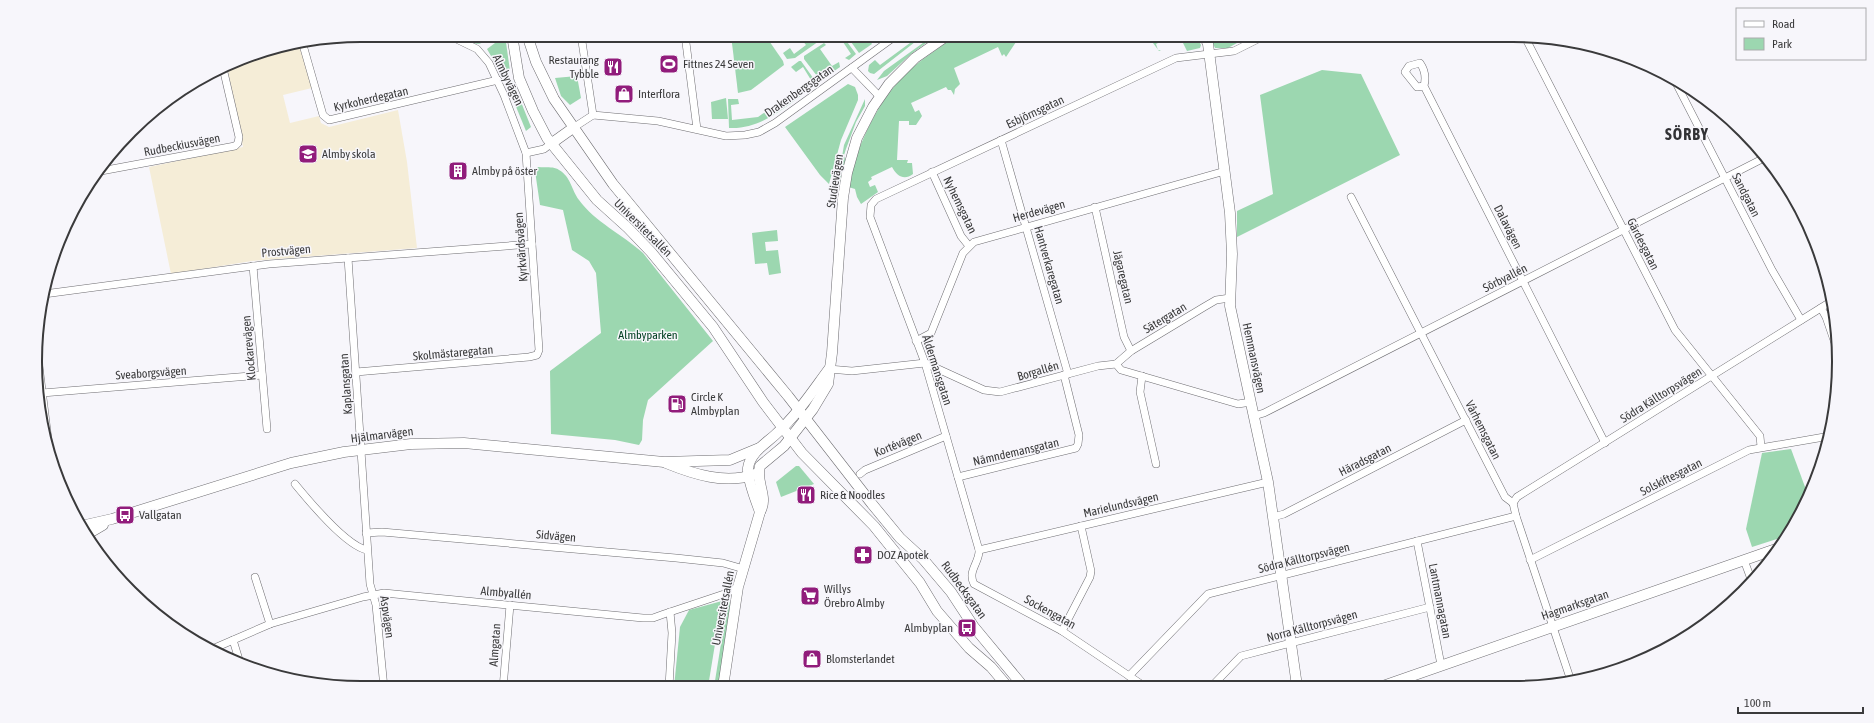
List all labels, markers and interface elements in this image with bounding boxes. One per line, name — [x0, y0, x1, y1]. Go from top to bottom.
legend — [1736, 8, 1866, 60]
text: Road — [1772, 17, 1795, 31]
text: Park — [1772, 37, 1793, 51]
street label: Almbyvägen — [490, 52, 526, 108]
place label: Restaurang Tybble — [549, 53, 600, 81]
sports icon: Fittnes 24 Seven — [658, 53, 680, 75]
restaurant icon: Restaurang Tybble — [602, 56, 624, 78]
place label: Fittnes 24 Seven — [683, 57, 754, 71]
street label: Drakenbergsgatan — [762, 62, 836, 120]
shop icon: Interflora — [613, 83, 635, 105]
street label: Kyrkoherdegatan — [332, 84, 410, 114]
place label: Interflora — [638, 87, 680, 101]
street label: Esbjörnsgatan — [1004, 92, 1066, 132]
district label: SÖRBY — [1665, 125, 1709, 143]
street label: Rudbeckiusvägen — [143, 131, 221, 159]
school or university icon: Almby skola — [297, 143, 319, 165]
place label: Almby skola — [322, 147, 376, 161]
street label: Studievägen — [824, 153, 846, 209]
building icon: Almby på öster — [447, 160, 469, 182]
place label: Almby på öster — [472, 164, 537, 178]
street label: Sandgatan — [1729, 171, 1763, 219]
street label: Nyhemsgatan — [940, 174, 980, 236]
street label: Universitetsallén — [611, 196, 675, 260]
street label: Herdevägen — [1011, 197, 1067, 225]
street label: Dalavägen — [1491, 203, 1525, 251]
street label: Kyrkvärdsvägen — [512, 212, 530, 282]
street label: Gärdesgatan — [1624, 216, 1662, 272]
street label: Hantverkaregatan — [1031, 224, 1067, 306]
street label: Prostvägen — [261, 242, 311, 260]
street label: Jägaregatan — [1110, 249, 1136, 305]
street label: Sörbyallén — [1481, 261, 1529, 295]
street label: Sätergatan — [1141, 300, 1189, 336]
street label: Klockarevägen — [239, 315, 259, 381]
street label: Hemmansvägen — [1240, 321, 1268, 395]
park label: Almbyparken — [618, 328, 678, 342]
street label: Åldermansgatan — [919, 333, 955, 407]
street label: Skolmästaregatan — [412, 343, 494, 363]
street label: Kaplansgatan — [337, 353, 355, 415]
street label: Borgallén — [1016, 358, 1060, 384]
street label: Sveaborgsvägen — [115, 364, 187, 382]
street label: Södra Källtorpsvägen — [1618, 364, 1704, 426]
place label: Circle K Almbyplan — [691, 390, 739, 418]
fuel station icon: Circle K Almbyplan — [666, 393, 688, 415]
street label: Vårhemsgatan — [1462, 398, 1504, 462]
street label: Hjälmarvägen — [350, 424, 414, 446]
street label: Kortévägen — [872, 428, 924, 460]
street label: Nämndemansgatan — [972, 435, 1060, 469]
street label: Häradsgatan — [1337, 441, 1393, 479]
street label: Solskiftesgatan — [1638, 455, 1704, 499]
restaurant icon: Rice & Noodles — [795, 484, 817, 506]
place label: Rice & Noodles — [820, 488, 885, 502]
street label: Marielundsvägen — [1082, 490, 1160, 520]
bus stop icon: Vallgatan — [114, 504, 136, 526]
place label: Vallgatan — [139, 508, 182, 522]
street label: Sidvägen — [535, 527, 577, 545]
street label: Södra Källtorpsvägen — [1257, 540, 1351, 576]
pharmacy icon: DOZ Apotek — [852, 544, 874, 566]
place label: DOZ Apotek — [877, 548, 930, 562]
street label: Rudbecksgatan — [938, 558, 990, 622]
street label: Lantmannagatan — [1426, 562, 1454, 640]
street label: Universitetsallén — [709, 569, 737, 647]
place label: Willys Örebro Almby — [824, 582, 885, 610]
street label: Almbyallén — [480, 584, 532, 602]
supermarket icon: Willys Örebro Almby — [799, 585, 821, 607]
street label: Hagmarksgatan — [1539, 587, 1611, 623]
street label: Sockengatan — [1022, 592, 1078, 632]
street label: Aspvägen — [377, 595, 397, 639]
street label: Norra Källtorpsvägen — [1265, 607, 1359, 645]
bus stop icon: Almbyplan — [956, 617, 978, 639]
place label: Almbyplan — [905, 621, 953, 635]
street label: Almgatan — [487, 623, 503, 667]
shop icon: Blomsterlandet — [801, 648, 823, 670]
place label: Blomsterlandet — [826, 652, 895, 666]
scale bar — [1738, 689, 1863, 715]
text: 100 m — [1744, 696, 1771, 710]

